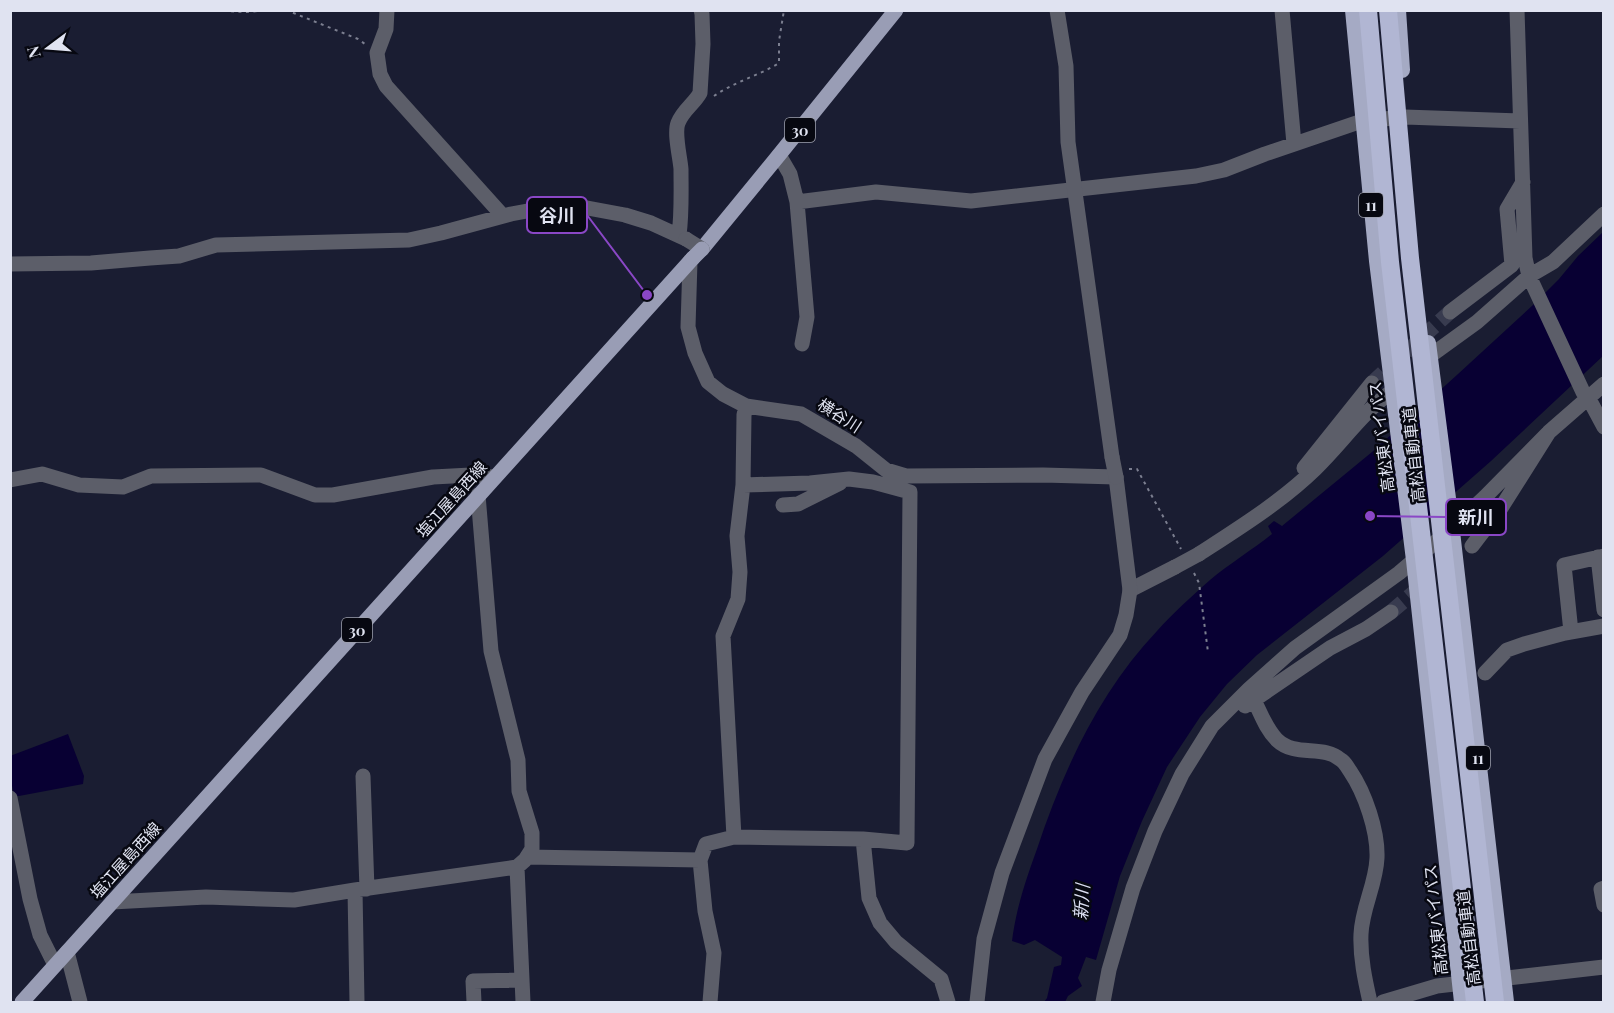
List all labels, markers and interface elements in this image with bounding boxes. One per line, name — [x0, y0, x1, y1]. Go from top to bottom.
north arrow — [18, 18, 78, 78]
text: N — [21, 43, 45, 61]
road number: 30 — [785, 118, 815, 142]
road number: 11 — [1359, 193, 1383, 217]
callout: 谷川 — [527, 197, 587, 233]
text: 谷川 — [539, 203, 575, 227]
street label: 高松東バイパス — [1364, 380, 1398, 494]
street label: 横谷川 — [814, 393, 866, 437]
street label: 高松自動車道 — [1398, 406, 1428, 504]
street label: 塩江屋島西線 — [411, 456, 491, 542]
callout: 新川 — [1446, 499, 1506, 535]
text: 新川 — [1458, 505, 1494, 529]
road number: 30 — [342, 618, 372, 642]
road number: 11 — [1466, 746, 1490, 770]
street label: 塩江屋島西線 — [85, 817, 165, 903]
street label: 高松東バイパス — [1419, 863, 1451, 977]
water label: 新川 — [1068, 881, 1094, 921]
street label: 高松自動車道 — [1452, 889, 1484, 987]

